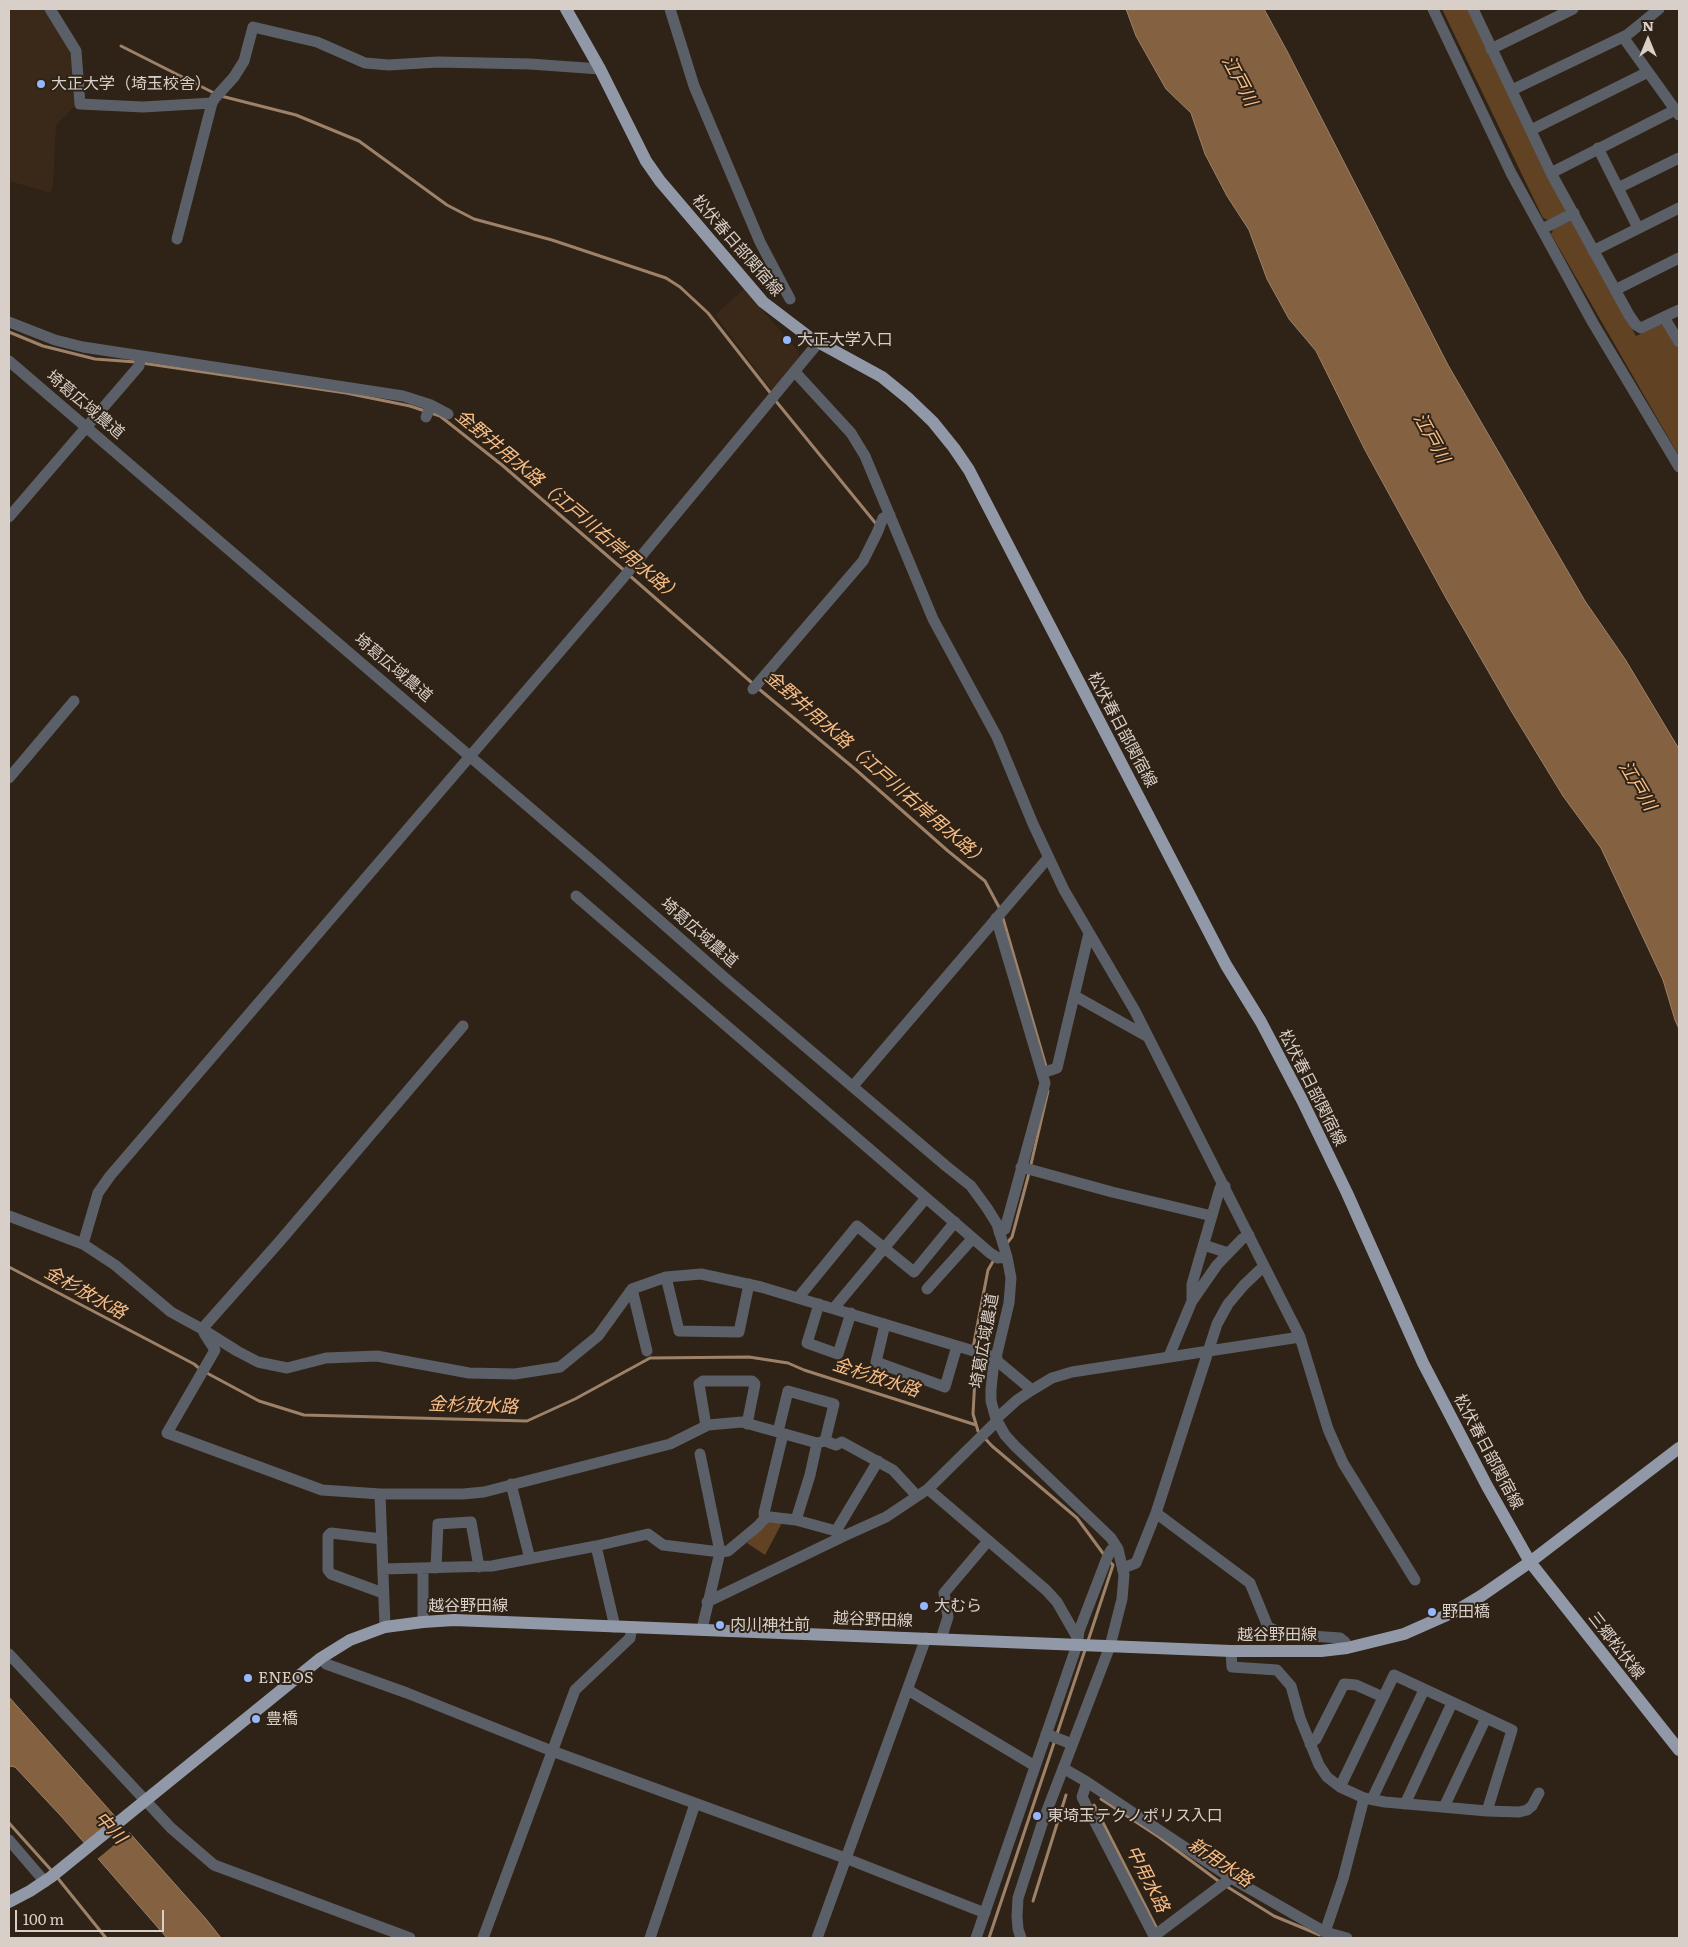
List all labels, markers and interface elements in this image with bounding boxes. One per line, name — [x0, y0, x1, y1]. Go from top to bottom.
north arrow — [1623, 15, 1673, 65]
text: N — [1642, 15, 1654, 35]
water label: 江戸川 — [1217, 52, 1261, 110]
place label: 大正大学（埼玉校舎） — [51, 74, 211, 94]
marker: 大正大学（埼玉校舎） — [35, 78, 47, 90]
street label: 松伏春日部関宿線 — [688, 191, 786, 301]
place label: 大正大学入口 — [797, 330, 893, 350]
marker: 大正大学入口 — [781, 334, 793, 346]
street label: 埼葛広域農道 — [42, 367, 128, 443]
water label: 金野井用水路（江戸川右岸用水路） — [451, 405, 685, 607]
water label: 江戸川 — [1408, 409, 1454, 467]
street label: 埼葛広域農道 — [350, 630, 436, 706]
water label: 金野井用水路（江戸川右岸用水路） — [760, 666, 992, 872]
street label: 松伏春日部関宿線 — [1083, 669, 1161, 791]
water label: 江戸川 — [1614, 757, 1660, 815]
street label: 埼葛広域農道 — [656, 894, 742, 972]
street label: 松伏春日部関宿線 — [1274, 1027, 1350, 1149]
water label: 金杉放水路 — [40, 1262, 130, 1324]
street label: 埼葛広域農道 — [967, 1292, 1003, 1390]
water label: 金杉放水路 — [830, 1354, 922, 1402]
street label: 松伏春日部関宿線 — [1449, 1391, 1527, 1513]
water label: 金杉放水路 — [428, 1394, 518, 1418]
street label: 越谷野田線 — [428, 1596, 508, 1616]
place label: 大むら — [934, 1596, 982, 1616]
marker: 大むら — [918, 1600, 930, 1612]
place label: 野田橋 — [1442, 1602, 1490, 1622]
marker: 野田橋 — [1426, 1606, 1438, 1618]
street label: 越谷野田線 — [833, 1609, 913, 1631]
street label: 三郷松伏線 — [1584, 1609, 1648, 1683]
place label: 内川神社前 — [730, 1615, 810, 1635]
marker: 内川神社前 — [714, 1619, 726, 1631]
street label: 越谷野田線 — [1237, 1625, 1317, 1645]
place label: ENEOS — [258, 1668, 313, 1688]
marker: ENEOS — [242, 1672, 254, 1684]
place label: 豊橋 — [266, 1709, 298, 1729]
marker: 豊橋 — [250, 1713, 262, 1725]
place label: 東埼玉テクノポリス入口 — [1047, 1806, 1223, 1826]
water label: 中川 — [90, 1807, 130, 1849]
marker: 東埼玉テクノポリス入口 — [1031, 1810, 1043, 1822]
water label: 新用水路 — [1184, 1834, 1256, 1892]
water label: 中用水路 — [1121, 1842, 1173, 1916]
scale bar — [18, 1900, 166, 1932]
text: 100 m — [23, 1907, 64, 1930]

